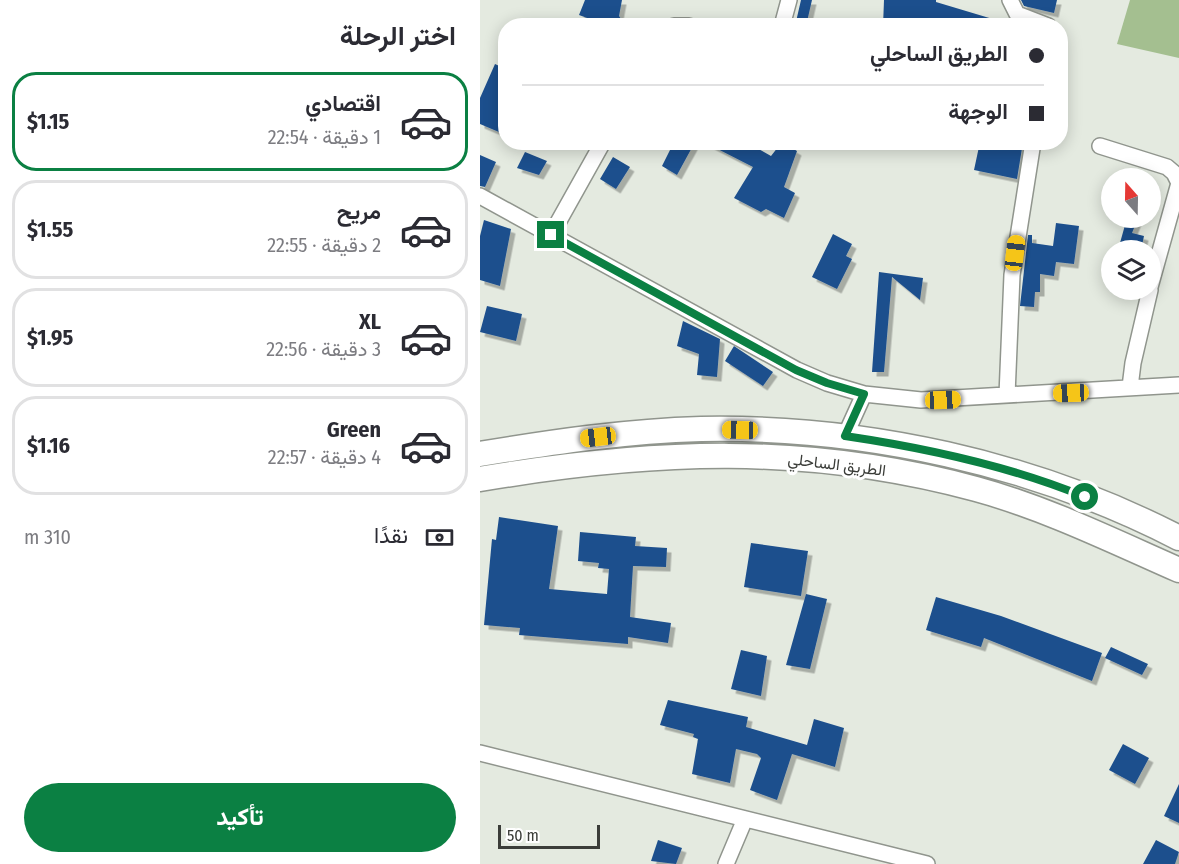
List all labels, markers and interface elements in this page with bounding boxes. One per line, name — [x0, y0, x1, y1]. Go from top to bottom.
text: اختر الرحلة — [340, 20, 456, 52]
text: الطريق الساحلي — [870, 40, 1008, 67]
text: اقتصادي — [305, 90, 381, 117]
icon: car — [399, 95, 453, 149]
text: الوجهة — [948, 98, 1008, 125]
text: $1.15 — [27, 108, 69, 135]
text: 1 دقيقة · 22:54 — [268, 125, 381, 149]
north arrow — [1101, 168, 1161, 228]
map controls — [1101, 168, 1161, 300]
text: مريح — [337, 198, 381, 225]
icon: car — [399, 203, 453, 257]
text: $1.55 — [27, 216, 73, 243]
route end — [537, 221, 564, 248]
text: 2 دقيقة · 22:55 — [267, 233, 381, 257]
car — [1004, 234, 1026, 272]
button: layers — [1101, 240, 1161, 300]
text: XL — [359, 308, 381, 335]
icon: car — [399, 311, 453, 365]
text: $1.95 — [27, 324, 73, 351]
text: 3 دقيقة · 22:56 — [266, 337, 381, 361]
car — [1053, 383, 1089, 403]
car — [925, 390, 961, 410]
text: Green — [327, 416, 381, 443]
icon: car — [399, 419, 453, 473]
car — [722, 421, 758, 439]
car — [579, 426, 617, 448]
text: $1.16 — [27, 432, 70, 459]
text: 4 دقيقة · 22:57 — [268, 445, 381, 469]
street label: الطريق الساحلي — [786, 449, 887, 484]
route start — [1071, 483, 1098, 510]
icon: cash — [423, 521, 456, 554]
text: نقدًا — [374, 522, 408, 549]
text: 310 m — [24, 525, 71, 549]
button: تأكيد — [24, 783, 456, 852]
scale bar — [498, 822, 600, 850]
text: 50 m — [507, 826, 539, 845]

